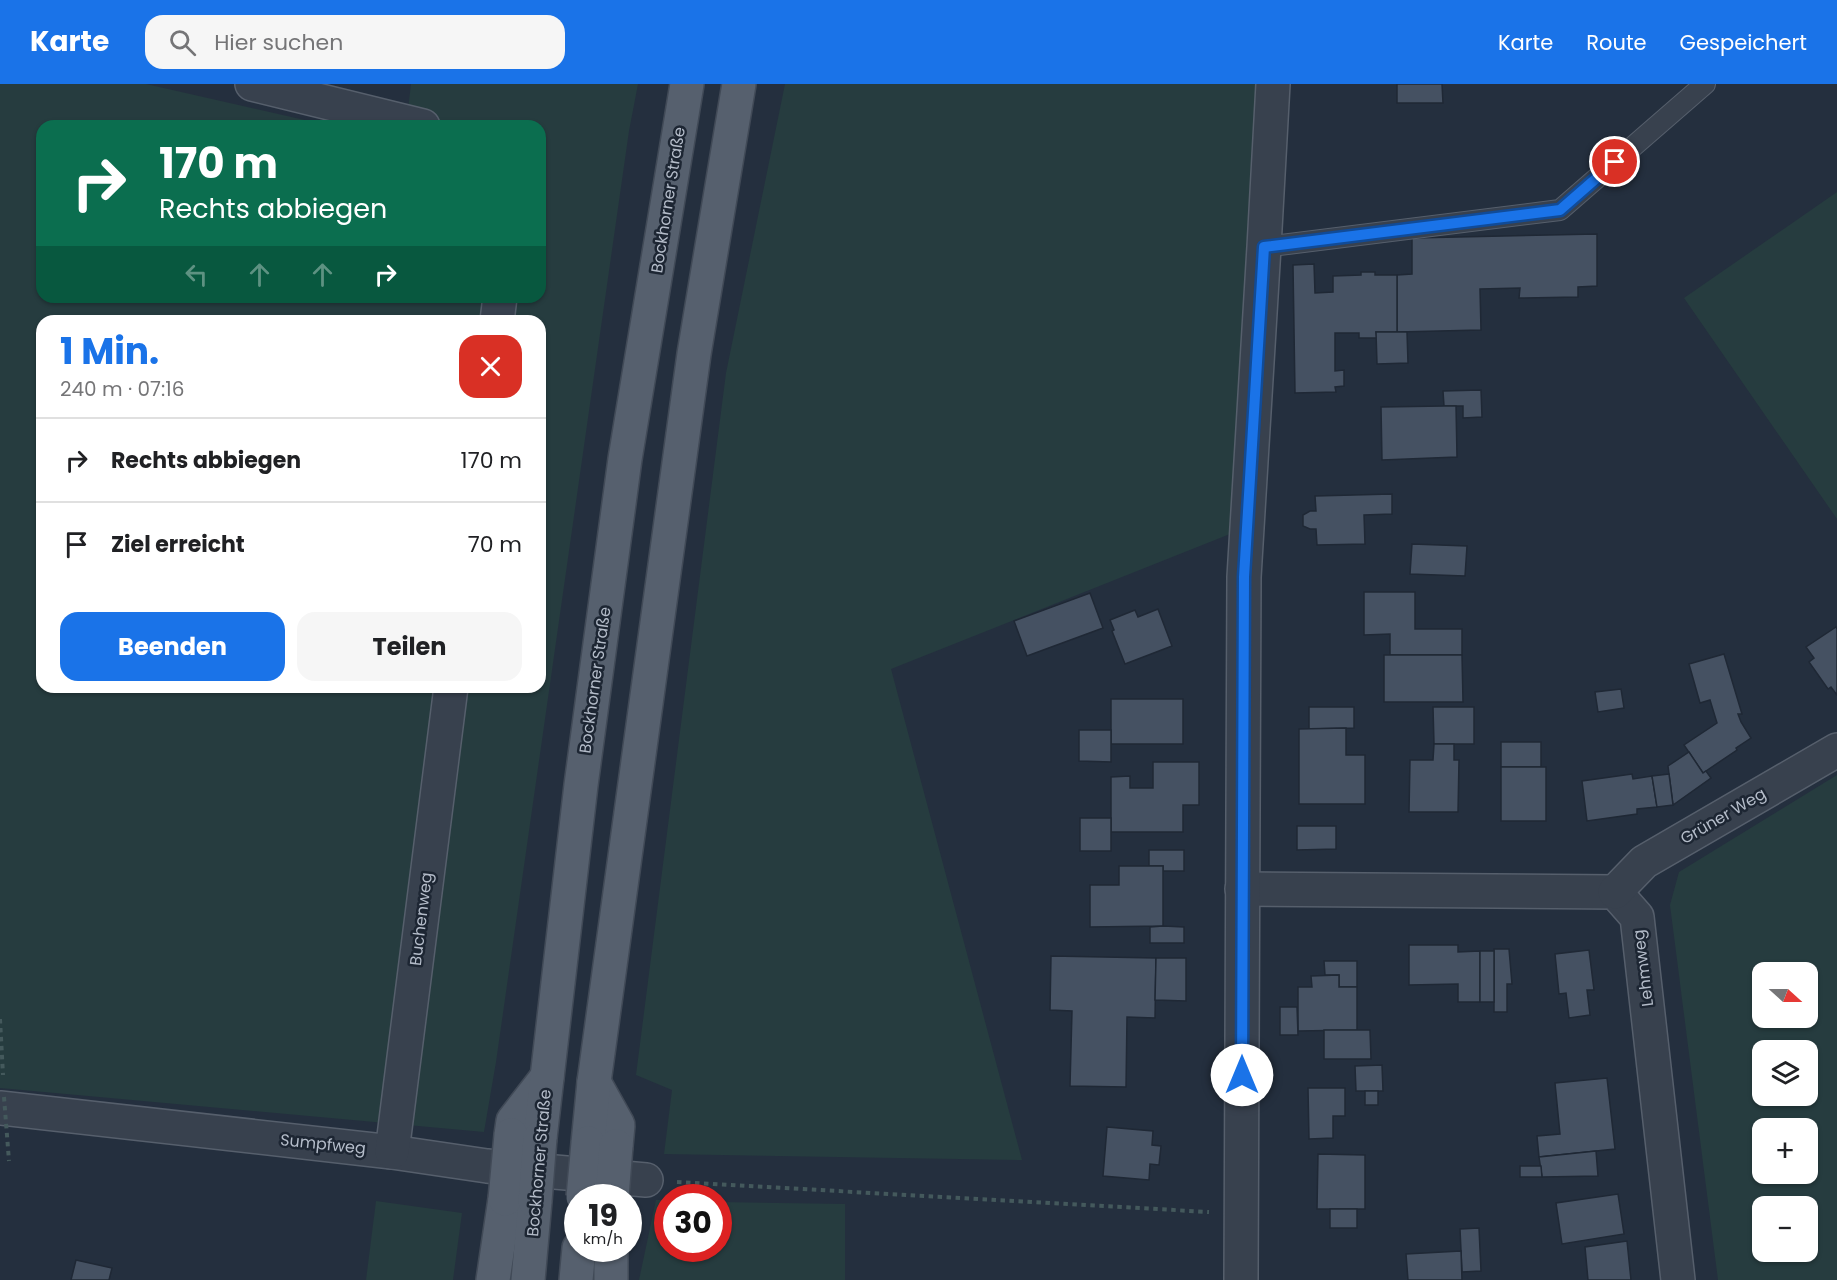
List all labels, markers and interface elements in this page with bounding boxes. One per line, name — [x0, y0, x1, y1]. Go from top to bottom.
search box — [145, 15, 565, 69]
text: Karte — [30, 22, 109, 61]
icon: search — [166, 26, 199, 59]
text: Hier suchen — [214, 27, 343, 58]
text: Karte — [1498, 28, 1553, 57]
text: Route — [1586, 28, 1647, 57]
text: Gespeichert — [1680, 28, 1807, 57]
street label: Bockhorner Straße — [645, 125, 691, 275]
text: 170 m — [159, 134, 278, 193]
pin — [1589, 136, 1640, 187]
icon: right — [60, 144, 138, 222]
icon: arrive — [1598, 145, 1631, 178]
text: Rechts abbiegen — [159, 190, 387, 227]
icon: left — [180, 258, 213, 291]
icon: ahead — [243, 258, 276, 291]
icon: ahead — [306, 258, 339, 291]
icon: right — [369, 258, 402, 291]
text: 1 Min. — [60, 326, 159, 377]
button: close — [459, 335, 522, 398]
text: 240 m · 07:16 — [60, 375, 184, 403]
icon: right — [60, 444, 93, 477]
text: Rechts abbiegen — [111, 445, 301, 476]
text: 170 m — [461, 445, 522, 476]
icon: arrive — [60, 528, 93, 561]
text: Ziel erreicht — [111, 529, 245, 560]
text: 70 m — [468, 529, 522, 560]
street label: Bockhorner Straße — [573, 605, 617, 755]
button: Beenden — [60, 612, 285, 681]
button: Teilen — [297, 612, 522, 681]
street label: Grüner Weg — [1676, 782, 1770, 850]
street label: Buchenweg — [404, 871, 438, 967]
street label: Lehmweg — [1627, 928, 1659, 1008]
north arrow — [1752, 962, 1818, 1028]
map controls — [1752, 962, 1818, 1262]
button: layers — [1752, 1040, 1818, 1106]
position arrow — [1210, 1043, 1274, 1107]
street label: Bockhorner Straße — [521, 1088, 557, 1238]
button: + — [1752, 1118, 1818, 1184]
street label: Sumpfweg — [279, 1128, 367, 1160]
speed limit sign: 30 — [654, 1184, 732, 1262]
text: 19 — [588, 1194, 618, 1237]
button: − — [1752, 1196, 1818, 1262]
text: km/h — [583, 1228, 623, 1249]

